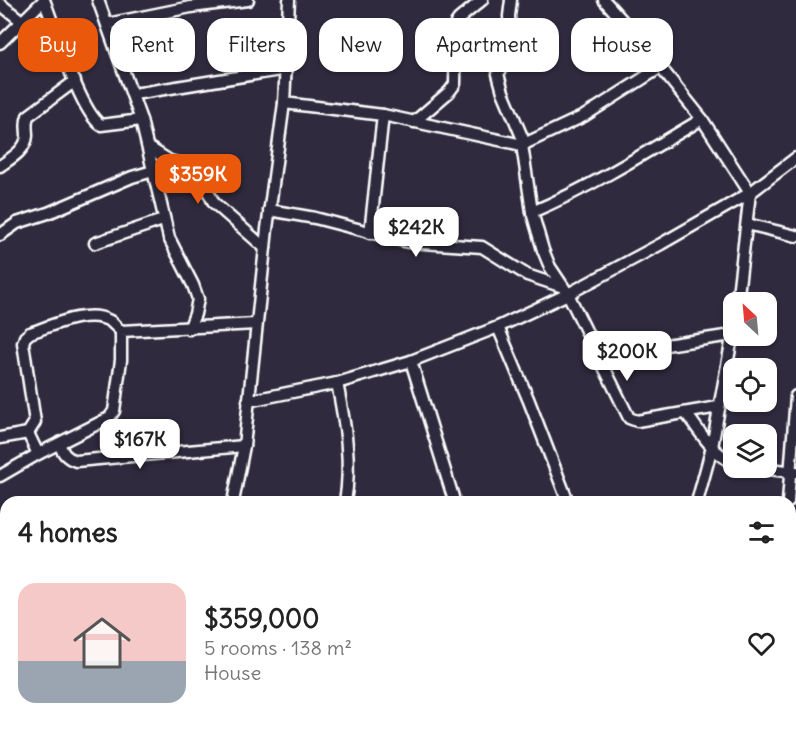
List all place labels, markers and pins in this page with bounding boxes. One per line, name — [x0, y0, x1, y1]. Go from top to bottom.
pin: $359K — [156, 154, 240, 205]
pin: $242K — [374, 207, 458, 258]
pin: $200K — [585, 331, 669, 382]
pin: $167K — [98, 419, 182, 470]

